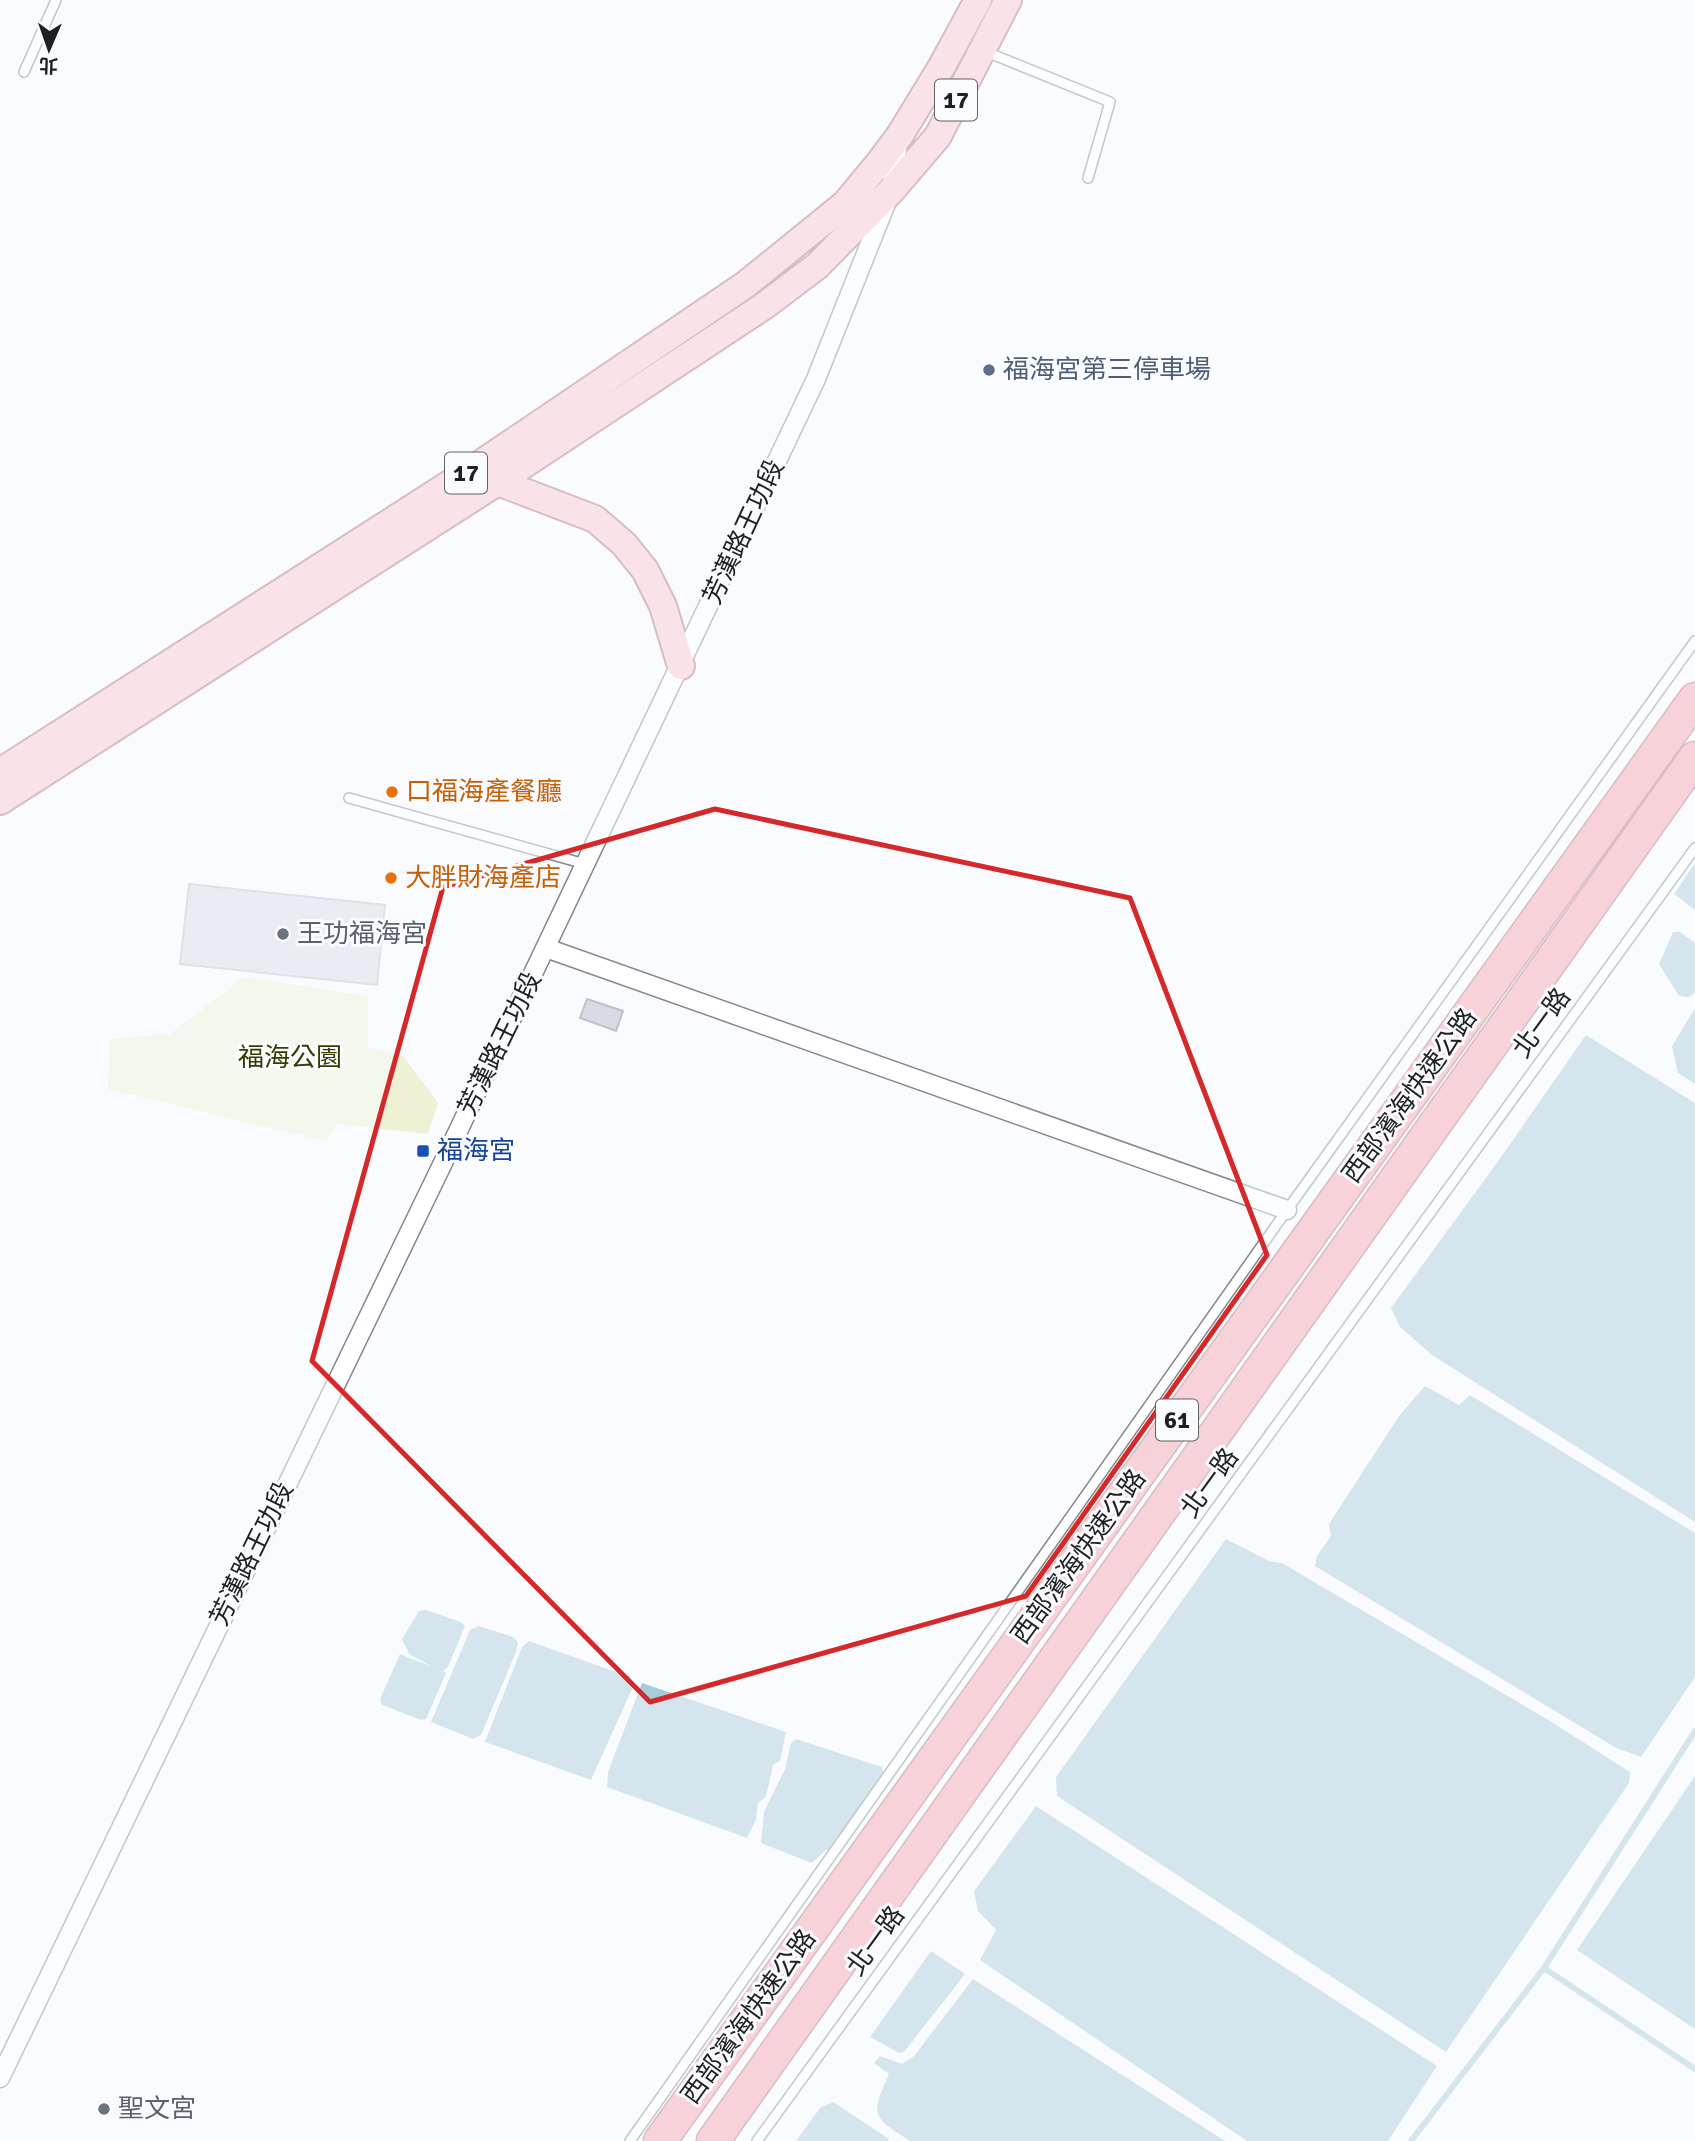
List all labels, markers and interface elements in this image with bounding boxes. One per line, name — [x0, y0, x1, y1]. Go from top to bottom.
north arrow — [14, 14, 84, 84]
text: 北 — [39, 53, 58, 77]
road number: 17 — [935, 80, 977, 120]
place label: 福海宮第三停車場 — [1003, 354, 1211, 386]
marker: 福海宮第三停車場 — [981, 362, 997, 378]
road number: 17 — [445, 452, 487, 494]
street label: 芳漢路王功段 — [697, 455, 791, 609]
place label: 口福海產餐廳 — [406, 776, 562, 808]
marker: 口福海產餐廳 — [384, 784, 400, 800]
place label: 大胖財海產店 — [405, 862, 561, 894]
marker: 大胖財海產店 — [383, 870, 399, 886]
place label: 王功福海宮 — [297, 918, 427, 950]
marker: 王功福海宮 — [275, 926, 291, 942]
street label: 芳漢路王功段 — [451, 967, 549, 1121]
street label: 北一路 — [1506, 982, 1578, 1064]
street label: 西部濱海快速公路 — [1336, 1002, 1484, 1190]
park label: 福海公園 — [238, 1042, 342, 1074]
place label: 福海宮 — [437, 1135, 515, 1167]
marker: 福海宮 — [415, 1143, 431, 1159]
road number: 61 — [1156, 1400, 1198, 1440]
street label: 北一路 — [1174, 1442, 1246, 1524]
street label: 西部濱海快速公路 — [1005, 1463, 1153, 1651]
street label: 芳漢路王功段 — [203, 1477, 301, 1631]
street label: 北一路 — [840, 1900, 912, 1982]
street label: 西部濱海快速公路 — [675, 1923, 823, 2111]
place label: 聖文宮 — [118, 2093, 196, 2125]
marker: 聖文宮 — [96, 2101, 112, 2117]

